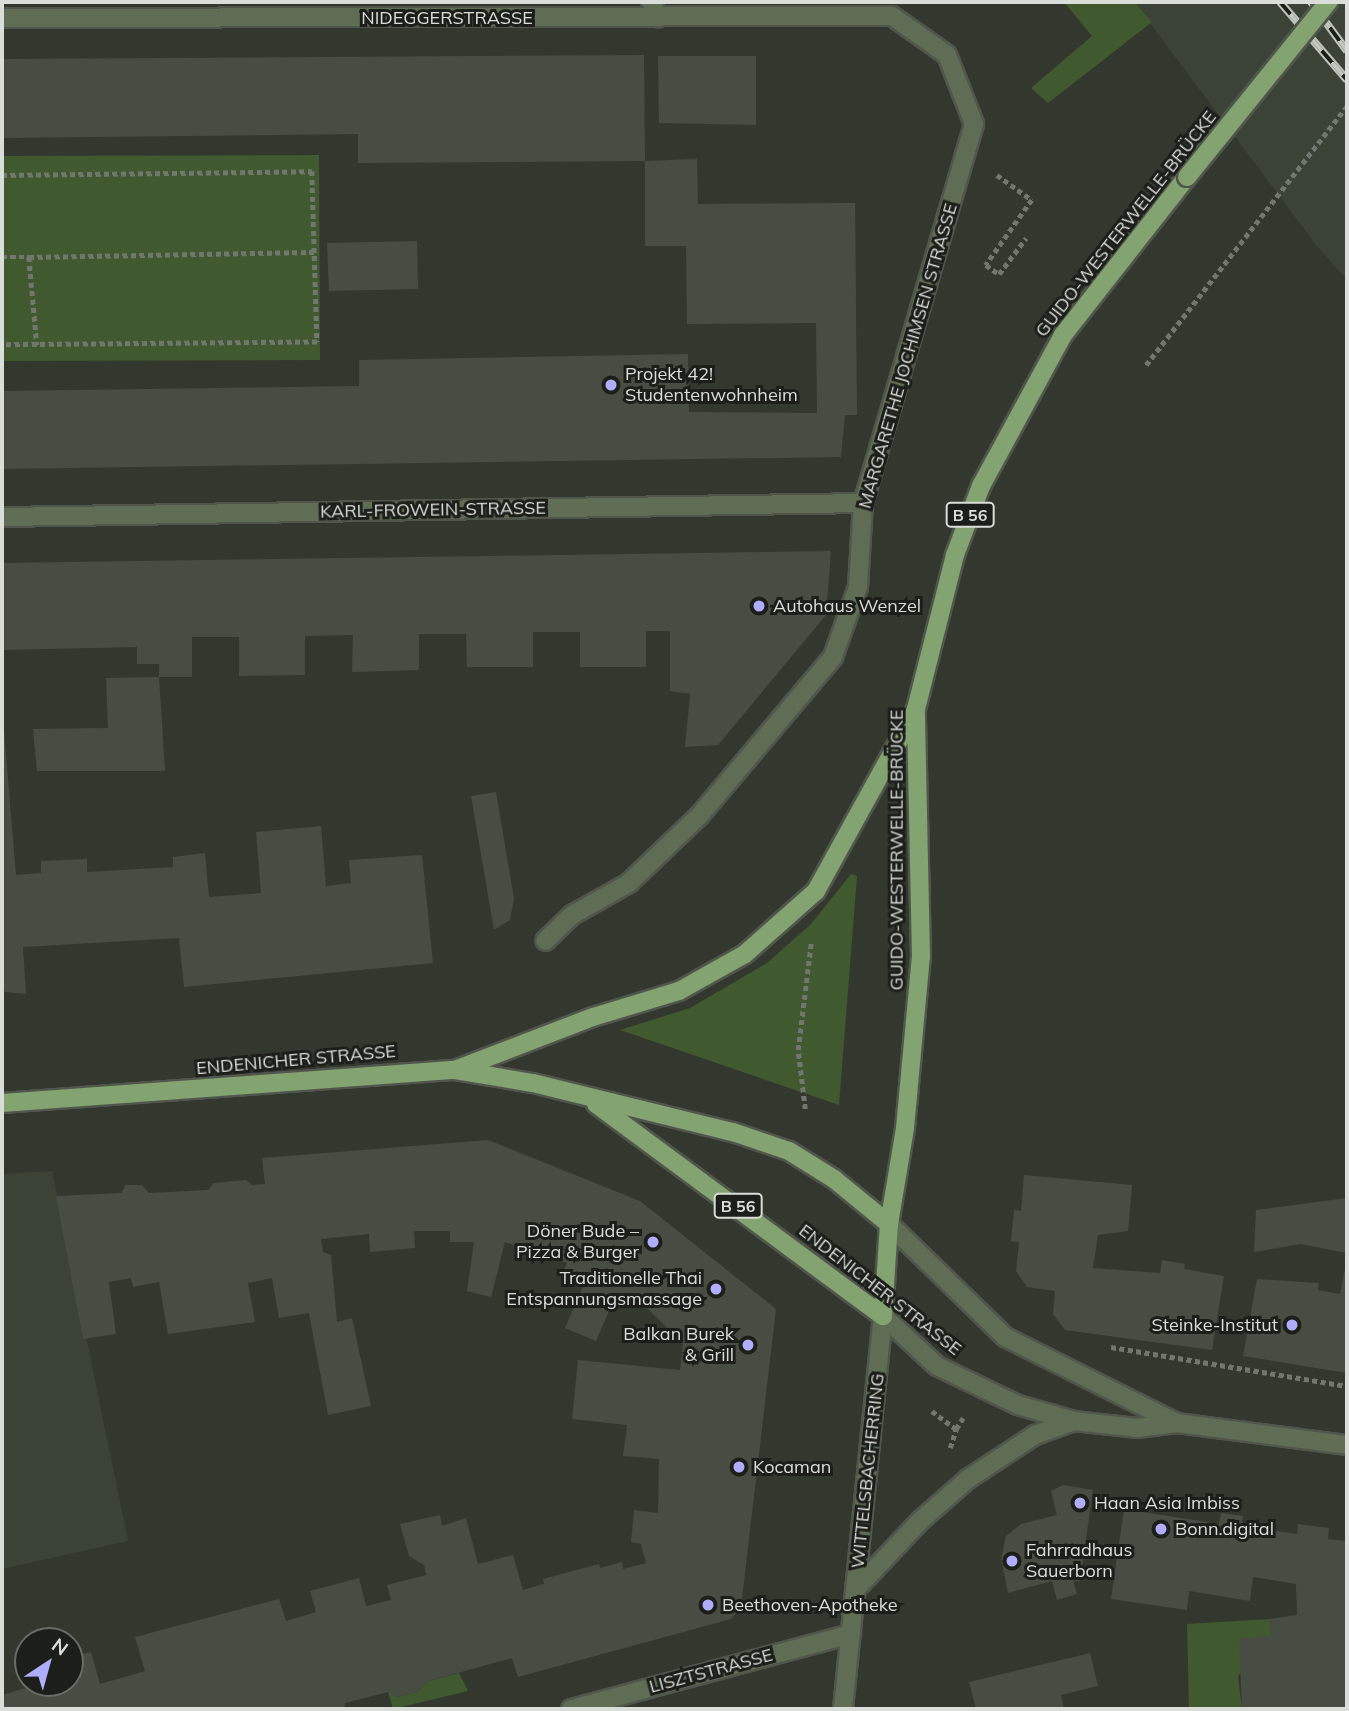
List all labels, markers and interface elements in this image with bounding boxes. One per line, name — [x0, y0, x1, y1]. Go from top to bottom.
street label: NIDEGGERSTRASSE — [361, 7, 533, 29]
street label: GUIDO-WESTERWELLE-BRÜCKE — [1031, 107, 1221, 341]
street label: MARGARETHE JOCHIMSEN STRASSE — [854, 201, 962, 511]
place label: Projekt 42! Studentenwohnheim — [625, 364, 798, 406]
marker: Projekt 42! Studentenwohnheim — [603, 377, 619, 393]
street label: KARL-FROWEIN-STRASSE — [320, 497, 546, 523]
road number: B 56 — [946, 502, 995, 528]
place label: Autohaus Wenzel — [773, 595, 921, 617]
marker: Autohaus Wenzel — [751, 598, 767, 614]
street label: GUIDO-WESTERWELLE-BRÜCKE — [886, 710, 908, 990]
street label: ENDENICHER STRASSE — [195, 1041, 397, 1079]
road number: B 56 — [714, 1194, 762, 1218]
street label: ENDENICHER STRASSE — [794, 1220, 966, 1360]
place label: Döner Bude – Pizza & Burger — [516, 1221, 639, 1264]
marker: Döner Bude – Pizza & Burger — [645, 1234, 661, 1250]
place label: Traditionelle Thai Entspannungsmassage — [506, 1268, 702, 1310]
marker: Traditionelle Thai Entspannungsmassage — [708, 1281, 724, 1297]
place label: Steinke-Institut — [1152, 1314, 1278, 1336]
marker: Steinke-Institut — [1284, 1317, 1300, 1333]
place label: Balkan Burek & Grill — [623, 1324, 734, 1366]
marker: Balkan Burek & Grill — [740, 1337, 756, 1353]
street label: WITTELSBACHERRING — [847, 1372, 889, 1570]
place label: Kocaman — [753, 1456, 831, 1478]
marker: Kocaman — [731, 1459, 747, 1475]
place label: Haan Asia Imbiss — [1094, 1492, 1240, 1514]
marker: Haan Asia Imbiss — [1072, 1495, 1088, 1511]
place label: Bonn.digital — [1175, 1518, 1274, 1540]
marker: Bonn.digital — [1153, 1521, 1169, 1537]
place label: Fahrradhaus Sauerborn — [1026, 1540, 1132, 1582]
marker: Fahrradhaus Sauerborn — [1004, 1553, 1020, 1569]
place label: Beethoven-Apotheke — [722, 1594, 898, 1616]
marker: Beethoven-Apotheke — [700, 1597, 716, 1613]
north arrow — [14, 1627, 84, 1697]
text: N — [47, 1633, 73, 1661]
street label: LISZTSTRASSE — [647, 1644, 775, 1698]

